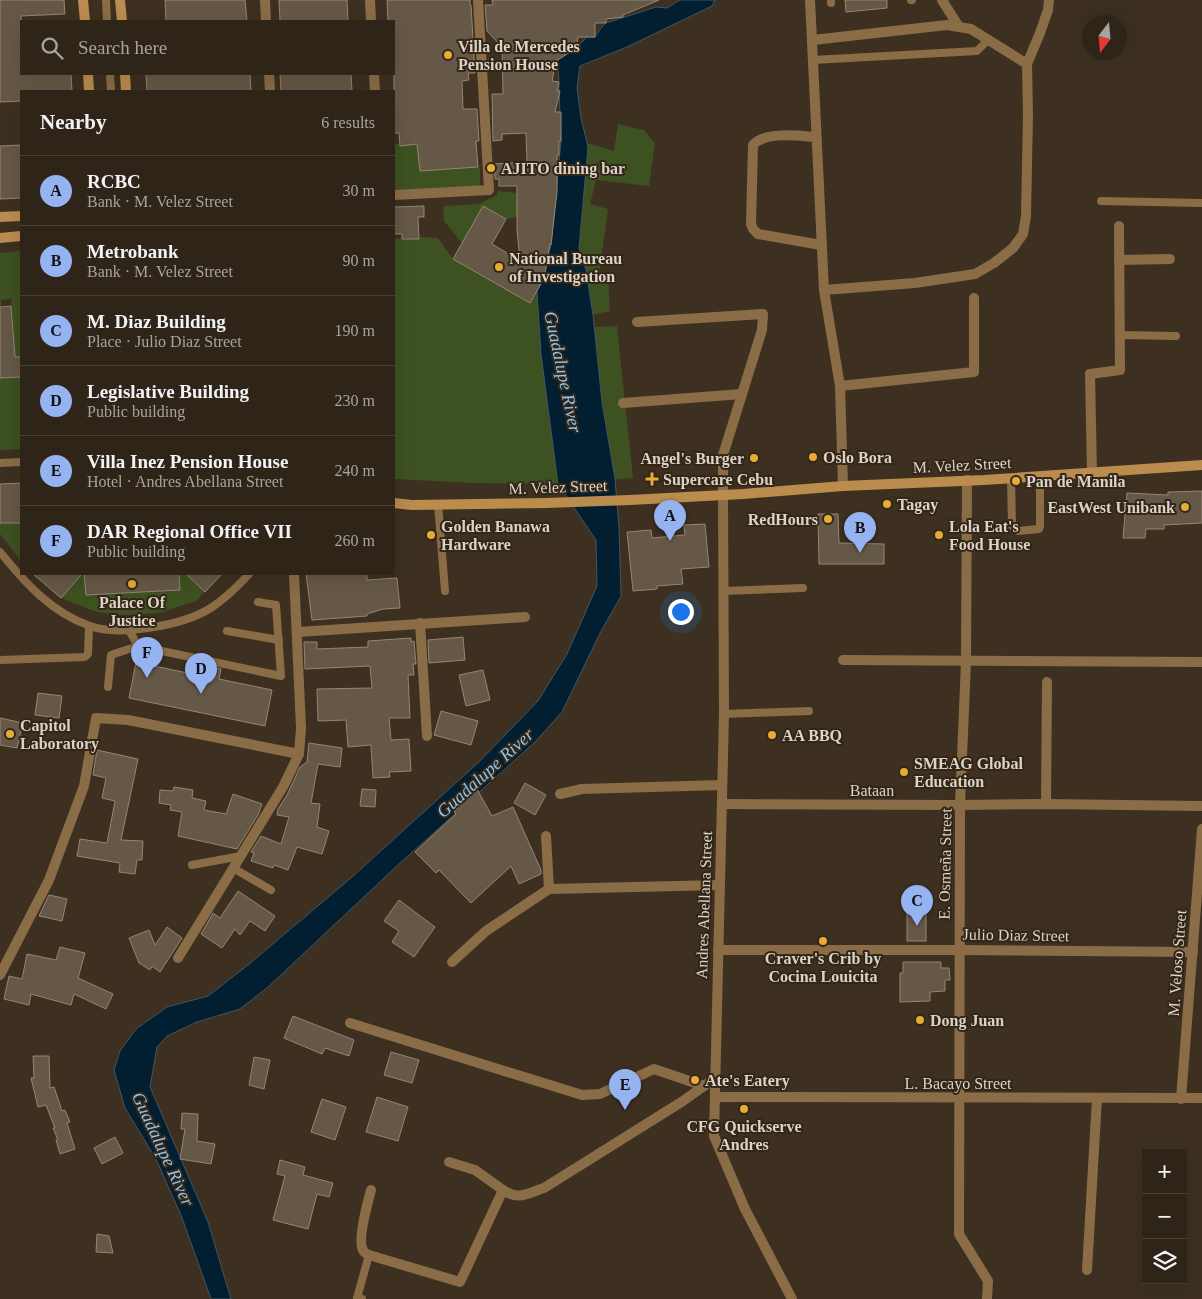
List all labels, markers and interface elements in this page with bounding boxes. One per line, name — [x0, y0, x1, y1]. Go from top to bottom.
north arrow — [1082, 15, 1127, 60]
search box — [20, 20, 395, 75]
icon: search — [38, 34, 66, 62]
text: Search here — [78, 37, 167, 58]
place label: Villa de Mercedes Pension House — [458, 38, 580, 73]
marker: Villa de Mercedes Pension House — [442, 49, 454, 61]
text: Nearby — [40, 110, 107, 134]
text: 6 results — [321, 114, 375, 131]
place label: AJITO dining bar — [501, 160, 625, 178]
marker: AJITO dining bar — [485, 162, 497, 174]
text: RCBC — [87, 171, 141, 192]
text: A — [50, 182, 62, 199]
text: 30 m — [343, 182, 375, 199]
text: Bank · M. Velez Street — [87, 193, 233, 210]
text: Metrobank — [87, 241, 178, 262]
place label: National Bureau of Investigation — [509, 250, 622, 286]
text: B — [51, 252, 61, 269]
text: 90 m — [343, 252, 375, 269]
marker: National Bureau of Investigation — [493, 261, 505, 273]
text: Bank · M. Velez Street — [87, 263, 233, 280]
water label: Guadalupe River — [540, 310, 586, 435]
text: M. Diaz Building — [87, 311, 226, 332]
text: C — [50, 322, 62, 339]
text: 190 m — [335, 322, 375, 339]
text: Place · Julio Diaz Street — [87, 333, 242, 350]
text: Legislative Building — [87, 381, 249, 402]
text: D — [50, 392, 62, 409]
text: 230 m — [335, 392, 375, 409]
text: Public building — [87, 403, 185, 420]
place label: Oslo Bora — [823, 449, 892, 466]
place label: Angel's Burger — [640, 450, 744, 468]
text: Villa Inez Pension House — [87, 451, 288, 472]
marker: Oslo Bora — [807, 451, 819, 463]
marker: Angel's Burger — [748, 452, 760, 464]
street label: M. Velez Street — [912, 454, 1012, 476]
text: E — [51, 462, 61, 479]
text: 240 m — [335, 462, 375, 479]
place label: Supercare Cebu — [663, 471, 773, 489]
marker: Supercare Cebu — [645, 472, 659, 486]
text: Hotel · Andres Abellana Street — [87, 473, 283, 490]
place label: Pan de Manila — [1026, 473, 1126, 490]
marker: Pan de Manila — [1010, 475, 1022, 487]
street label: M. Velez Street — [508, 477, 608, 497]
place label: Tagay — [897, 496, 938, 514]
marker: Tagay — [881, 498, 893, 510]
place label: EastWest Unibank — [1047, 499, 1175, 516]
pin: A — [654, 500, 686, 541]
marker: EastWest Unibank — [1179, 501, 1191, 513]
place label: RedHours — [748, 511, 818, 528]
pin: B — [844, 512, 876, 553]
marker: RedHours — [822, 513, 834, 525]
place label: Golden Banawa Hardware — [441, 518, 550, 553]
place label: Lola Eat's Food House — [949, 518, 1030, 553]
text: DAR Regional Office VII — [87, 521, 292, 542]
marker: Golden Banawa Hardware — [425, 529, 437, 541]
marker: Lola Eat's Food House — [933, 529, 945, 541]
text: F — [51, 532, 61, 549]
text: 260 m — [335, 532, 375, 549]
text: Public building — [87, 543, 185, 560]
marker: Palace Of Justice — [126, 578, 138, 590]
place label: Palace Of Justice — [99, 594, 166, 629]
your location — [668, 599, 694, 625]
pin: F — [131, 637, 163, 678]
pin: D — [185, 653, 217, 694]
place label: Capitol Laboratory — [20, 717, 99, 753]
water label: Guadalupe River — [432, 724, 538, 822]
place label: AA BBQ — [782, 727, 842, 744]
marker: Capitol Laboratory — [4, 728, 16, 740]
marker: AA BBQ — [766, 729, 778, 741]
place label: SMEAG Global Education — [914, 755, 1023, 790]
marker: SMEAG Global Education — [898, 766, 910, 778]
street label: Bataan — [850, 782, 894, 799]
street label: E. Osmeña Street — [936, 808, 954, 920]
street label: Andres Abellana Street — [693, 830, 715, 979]
pin: C — [901, 885, 933, 926]
street label: M. Veloso Street — [1165, 909, 1189, 1017]
street label: Julio Diaz Street — [963, 926, 1070, 944]
marker: Craver's Crib by Cocina Louicita — [817, 935, 829, 947]
place label: Craver's Crib by Cocina Louicita — [765, 950, 881, 985]
place label: Dong Juan — [930, 1012, 1004, 1030]
marker: Dong Juan — [914, 1014, 926, 1026]
pin: E — [609, 1069, 641, 1110]
place label: Ate's Eatery — [705, 1072, 790, 1090]
marker: Ate's Eatery — [689, 1074, 701, 1086]
street label: L. Bacayo Street — [904, 1075, 1012, 1093]
water label: Guadalupe River — [128, 1089, 199, 1210]
marker: CFG Quickserve Andres — [738, 1103, 750, 1115]
place label: CFG Quickserve Andres — [686, 1118, 802, 1153]
map controls — [1142, 1149, 1187, 1284]
button: + — [1142, 1149, 1187, 1194]
button: − — [1142, 1194, 1187, 1239]
button: layers — [1142, 1239, 1187, 1284]

